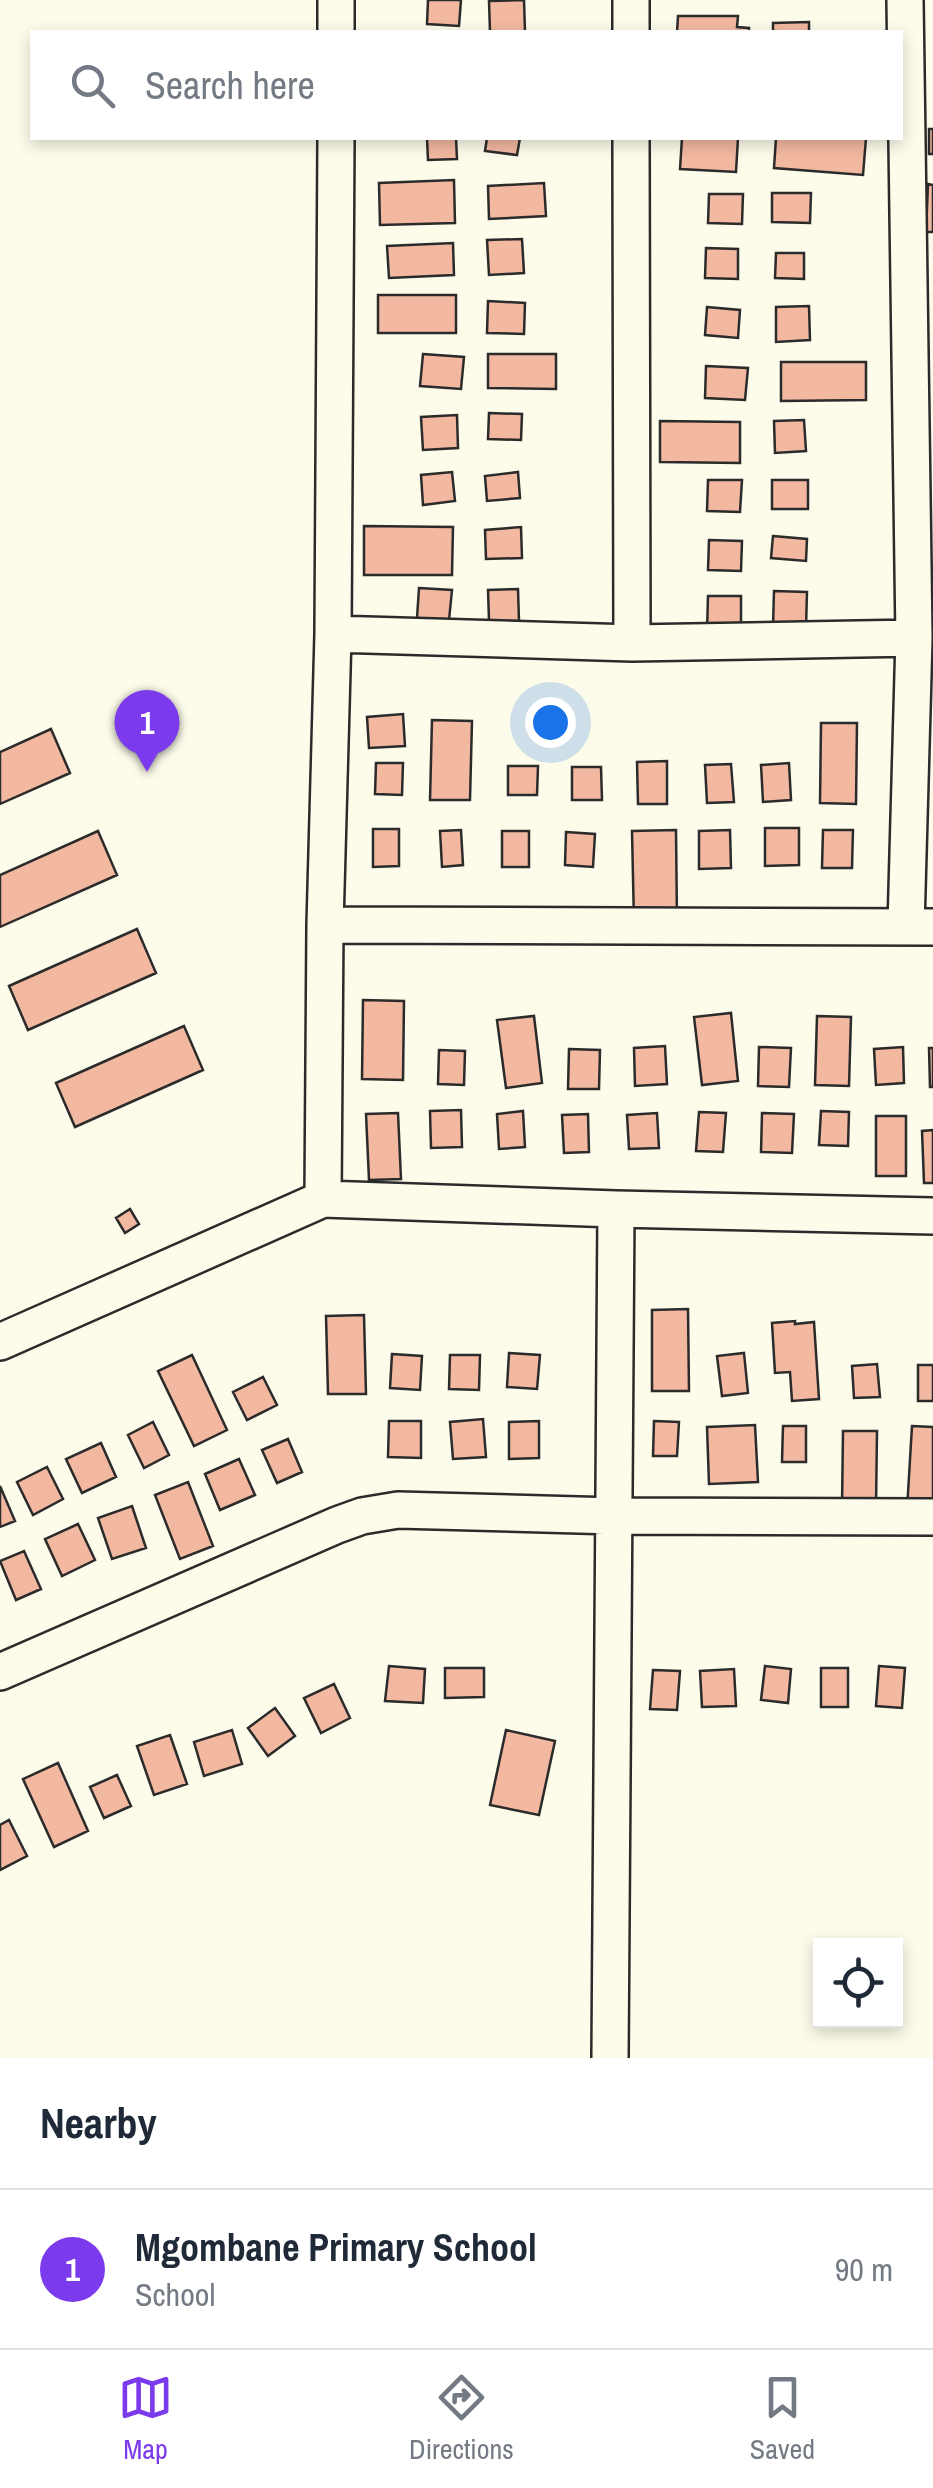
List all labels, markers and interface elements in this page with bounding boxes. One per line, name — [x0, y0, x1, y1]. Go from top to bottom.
search box — [30, 30, 903, 140]
icon: search — [65, 58, 120, 113]
text: Search here — [145, 60, 315, 111]
pin: 1 — [114, 690, 180, 772]
your location — [525, 697, 576, 748]
map controls — [813, 1938, 903, 2028]
button: locate — [813, 1938, 903, 2028]
text: Nearby — [40, 2095, 157, 2151]
text: Mgombane Primary School — [135, 2222, 537, 2273]
text: 1 — [65, 2248, 80, 2291]
text: 90 m — [835, 2248, 893, 2291]
text: School — [135, 2273, 215, 2316]
tab: Map — [118, 2370, 173, 2468]
tab: Directions — [409, 2370, 514, 2468]
tab: Saved — [750, 2370, 815, 2468]

